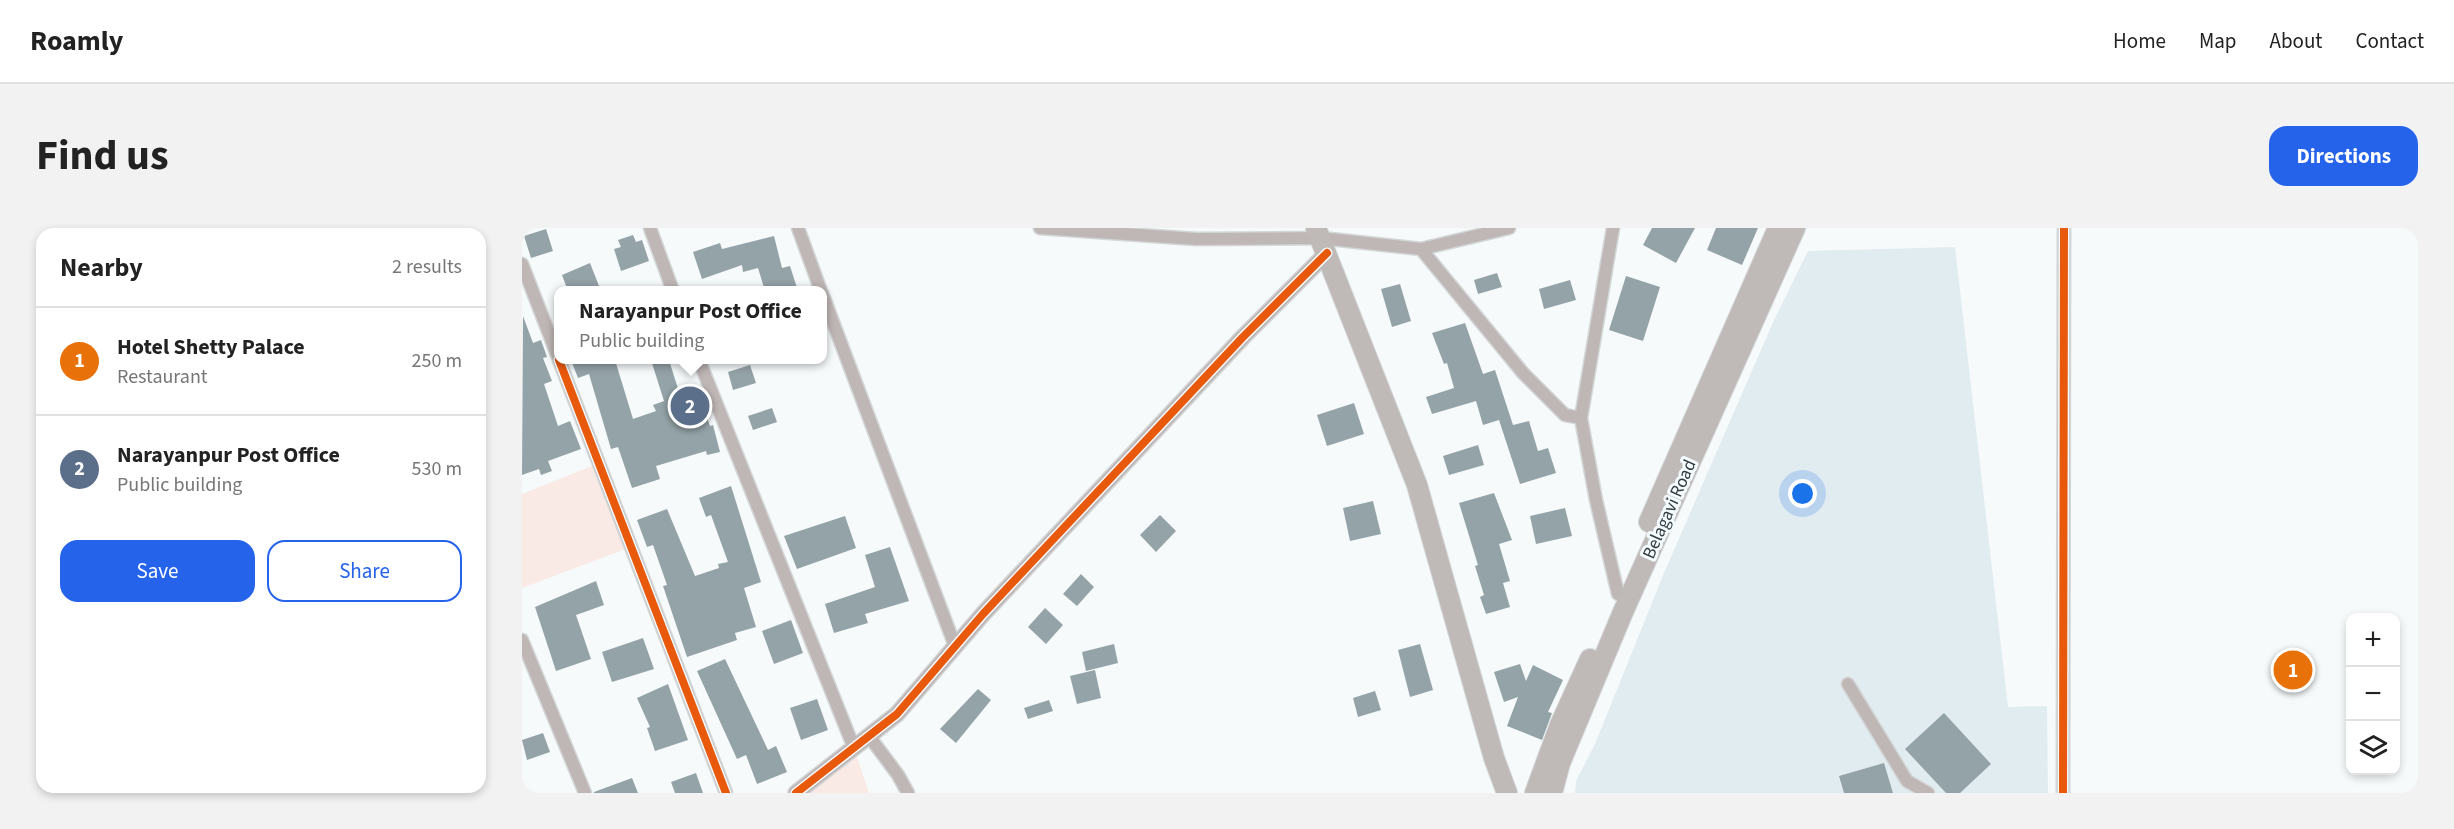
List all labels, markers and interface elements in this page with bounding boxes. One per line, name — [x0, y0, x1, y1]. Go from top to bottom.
text: Roamly — [30, 21, 123, 61]
text: Home — [2113, 26, 2166, 56]
text: Map — [2199, 26, 2237, 56]
text: About — [2270, 26, 2322, 56]
text: Contact — [2355, 26, 2424, 56]
text: Find us — [36, 126, 169, 186]
button: Directions — [2269, 126, 2418, 186]
text: Nearby — [60, 249, 143, 286]
text: 2 results — [392, 253, 462, 281]
popup — [554, 286, 827, 364]
text: Narayanpur Post Office — [579, 295, 802, 327]
text: Public building — [579, 327, 704, 355]
text: Hotel Shetty Palace — [117, 331, 305, 363]
text: 1 — [74, 347, 85, 375]
text: 250 m — [412, 347, 462, 375]
text: Restaurant — [117, 363, 208, 391]
pin: 2 — [670, 384, 710, 429]
text: Narayanpur Post Office — [117, 439, 340, 471]
text: 2 — [74, 455, 85, 483]
text: 530 m — [412, 455, 462, 483]
street label: Belagavi Road — [1636, 456, 1702, 563]
text: Public building — [117, 471, 242, 499]
your location — [1788, 479, 1817, 508]
button: Save — [60, 540, 255, 602]
button: Share — [267, 540, 462, 602]
map controls — [2346, 613, 2400, 775]
button: + — [2346, 613, 2400, 667]
pin: 1 — [2274, 648, 2312, 692]
button: − — [2346, 667, 2400, 721]
button: layers — [2346, 721, 2400, 775]

